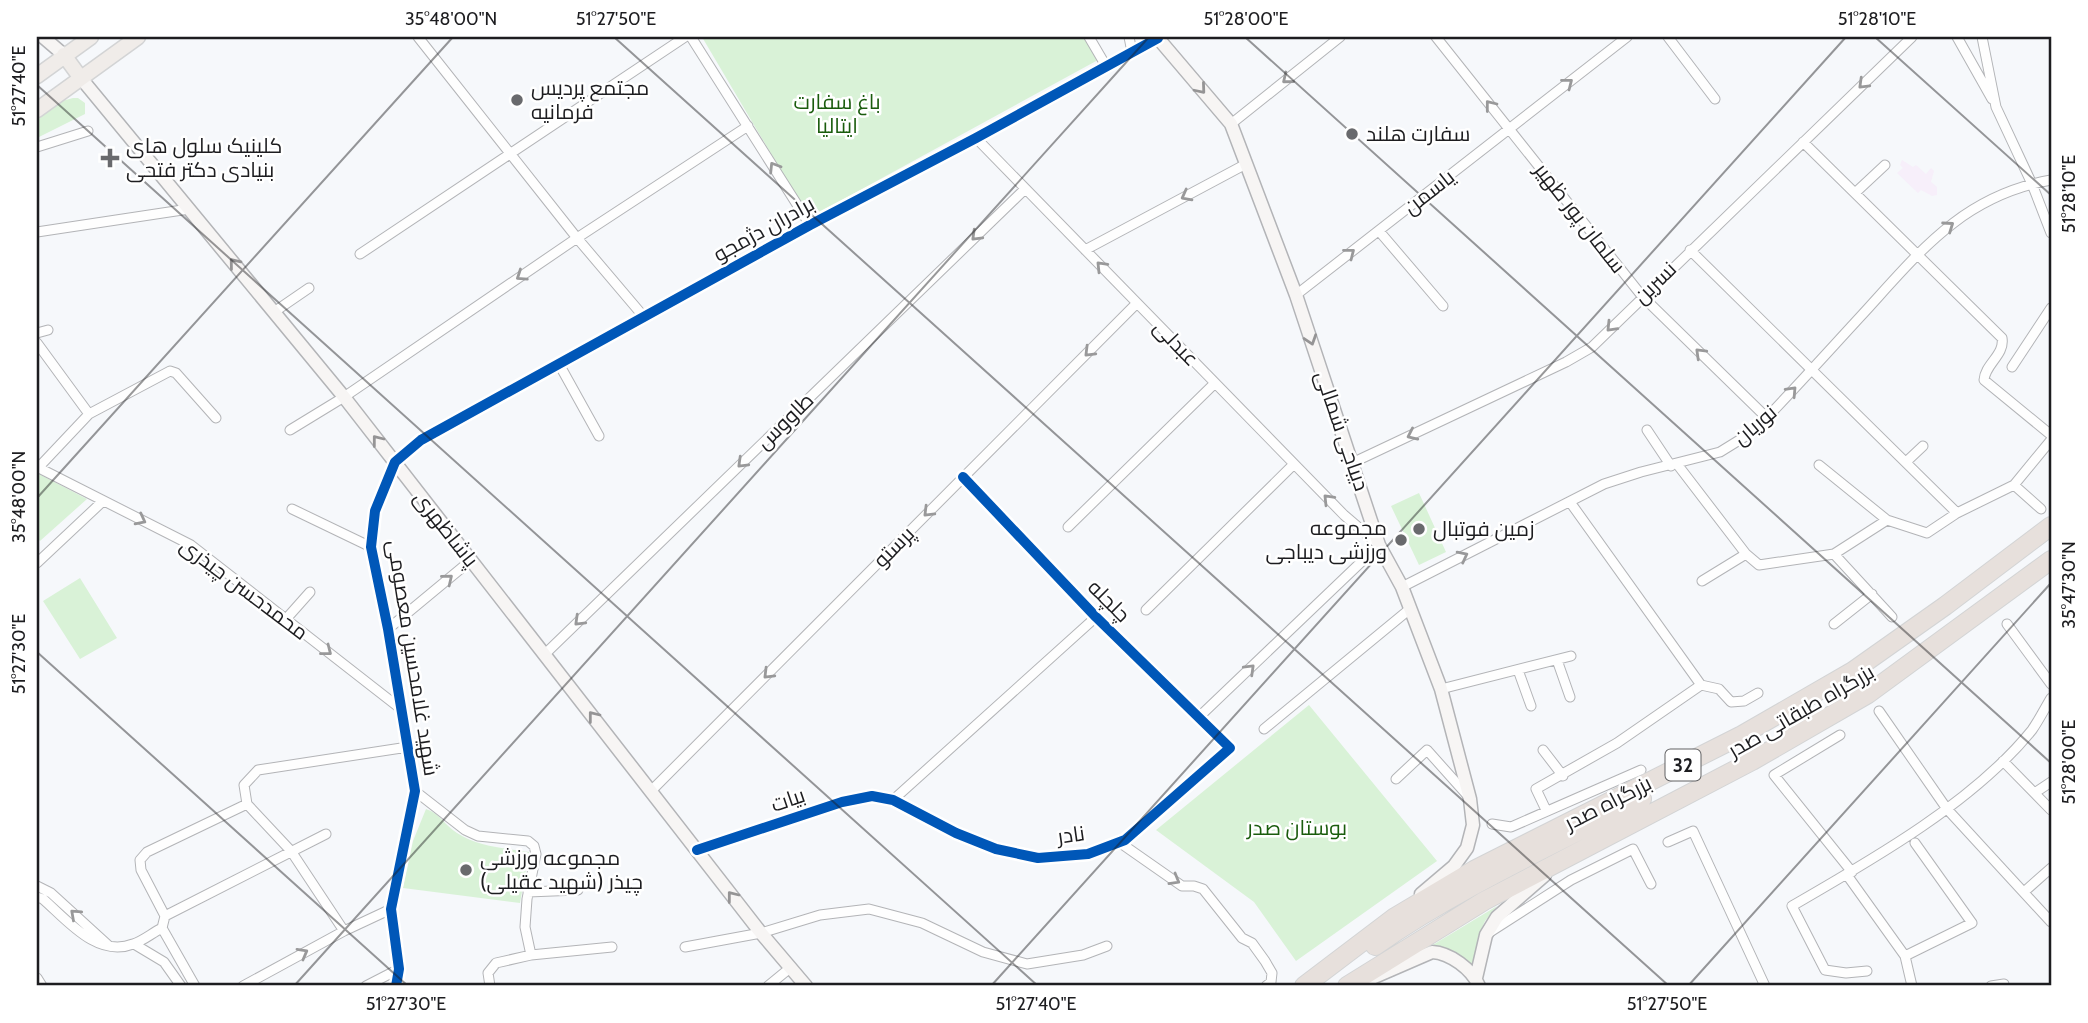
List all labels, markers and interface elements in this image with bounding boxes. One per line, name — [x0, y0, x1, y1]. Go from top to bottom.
text: 35°48'00"N — [405, 8, 497, 30]
text: 51°27'50"E — [576, 8, 656, 30]
text: 51°28'00"E — [1203, 8, 1289, 30]
text: 51°28'10"E — [1838, 8, 1916, 30]
text: 51°27'40"E — [8, 46, 30, 126]
one-way arrow — [1282, 71, 1294, 84]
place label: مجتمع پردیس فرمانیه — [531, 75, 649, 124]
one-way arrow — [1858, 76, 1871, 89]
one-way arrow — [1561, 78, 1573, 91]
one-way arrow — [1193, 80, 1205, 93]
park label: باغ سفارت ایتالیا — [793, 89, 881, 138]
marker: مجتمع پردیس فرمانیه — [509, 92, 525, 108]
one-way arrow — [1486, 101, 1499, 113]
place label: سفارت هلند — [1366, 121, 1470, 146]
marker: سفارت هلند — [1344, 126, 1360, 142]
place label: کلینیک سلول های بنیادی دکتر فتحی — [126, 133, 282, 183]
marker: کلینیک سلول های بنیادی دکتر فتحی — [100, 148, 120, 168]
text: 51°28'10"E — [2058, 155, 2080, 233]
street label: سلمان پور ظهیر — [1527, 157, 1631, 279]
one-way arrow — [769, 162, 782, 175]
street label: یاسمن — [1398, 164, 1460, 220]
one-way arrow — [1181, 187, 1193, 201]
street label: برادران دژمجو — [709, 191, 819, 267]
one-way arrow — [1941, 222, 1954, 234]
one-way arrow — [971, 228, 984, 241]
one-way arrow — [1342, 249, 1355, 261]
street label: نسرین — [1628, 256, 1682, 310]
one-way arrow — [230, 259, 242, 272]
one-way arrow — [1096, 261, 1109, 274]
one-way arrow — [516, 268, 529, 280]
street label: عبدلی — [1148, 314, 1204, 372]
one-way arrow — [1606, 318, 1619, 331]
one-way arrow — [1303, 333, 1317, 345]
one-way arrow — [1084, 343, 1097, 356]
one-way arrow — [1696, 349, 1709, 362]
street label: دیباجی شمالی — [1309, 368, 1375, 494]
one-way arrow — [1784, 386, 1797, 399]
street label: طاووس — [751, 387, 819, 455]
street label: نوریان — [1728, 399, 1782, 451]
one-way arrow — [1407, 426, 1419, 440]
one-way arrow — [373, 435, 386, 448]
text: 35°48'00"N — [8, 451, 30, 543]
one-way arrow — [737, 454, 750, 467]
street label: پاشاظهری — [407, 486, 484, 573]
one-way arrow — [1324, 494, 1337, 507]
one-way arrow — [923, 504, 936, 517]
one-way arrow — [134, 512, 146, 526]
place label: مجموعه ورزشی دیباجی — [1266, 515, 1387, 565]
place label: زمین فوتبال — [1433, 516, 1534, 542]
street label: پرستو — [868, 521, 921, 574]
marker: زمین فوتبال — [1411, 521, 1427, 537]
street label: محمدحسن چیذری — [174, 532, 313, 646]
marker: مجموعه ورزشی دیباجی — [1393, 532, 1409, 548]
street label: شهید غلامحسین معصومی — [381, 538, 445, 778]
text: 35°47'30"N — [2058, 541, 2080, 629]
one-way arrow — [1456, 551, 1468, 565]
street label: چلچله — [1082, 574, 1136, 628]
one-way arrow — [440, 575, 452, 588]
one-way arrow — [574, 612, 587, 625]
text: 51°27'30"E — [8, 614, 30, 694]
one-way arrow — [319, 642, 331, 655]
street label: بزرگراه طبقاتی صدر — [1722, 659, 1879, 764]
one-way arrow — [1241, 665, 1254, 678]
one-way arrow — [763, 666, 776, 679]
one-way arrow — [588, 711, 601, 724]
text: 51°28'00"E — [2058, 719, 2080, 805]
road number: 32 — [1666, 750, 1700, 780]
street label: بزرگراه صدر — [1559, 770, 1656, 836]
street label: بیات — [767, 782, 808, 817]
park label: بوستان صدر — [1246, 815, 1347, 841]
street label: نادر — [1055, 820, 1086, 849]
place label: مجموعه ورزشی چیذر (شهید عقیلی) — [480, 845, 643, 896]
marker: مجموعه ورزشی چیذر (شهید عقیلی) — [458, 862, 474, 878]
one-way arrow — [1167, 872, 1180, 885]
one-way arrow — [727, 891, 740, 903]
one-way arrow — [70, 910, 83, 922]
one-way arrow — [296, 948, 308, 962]
text: 51°27'30"E — [366, 993, 446, 1015]
text: 51°27'40"E — [996, 993, 1076, 1015]
text: 51°27'50"E — [1627, 993, 1707, 1015]

